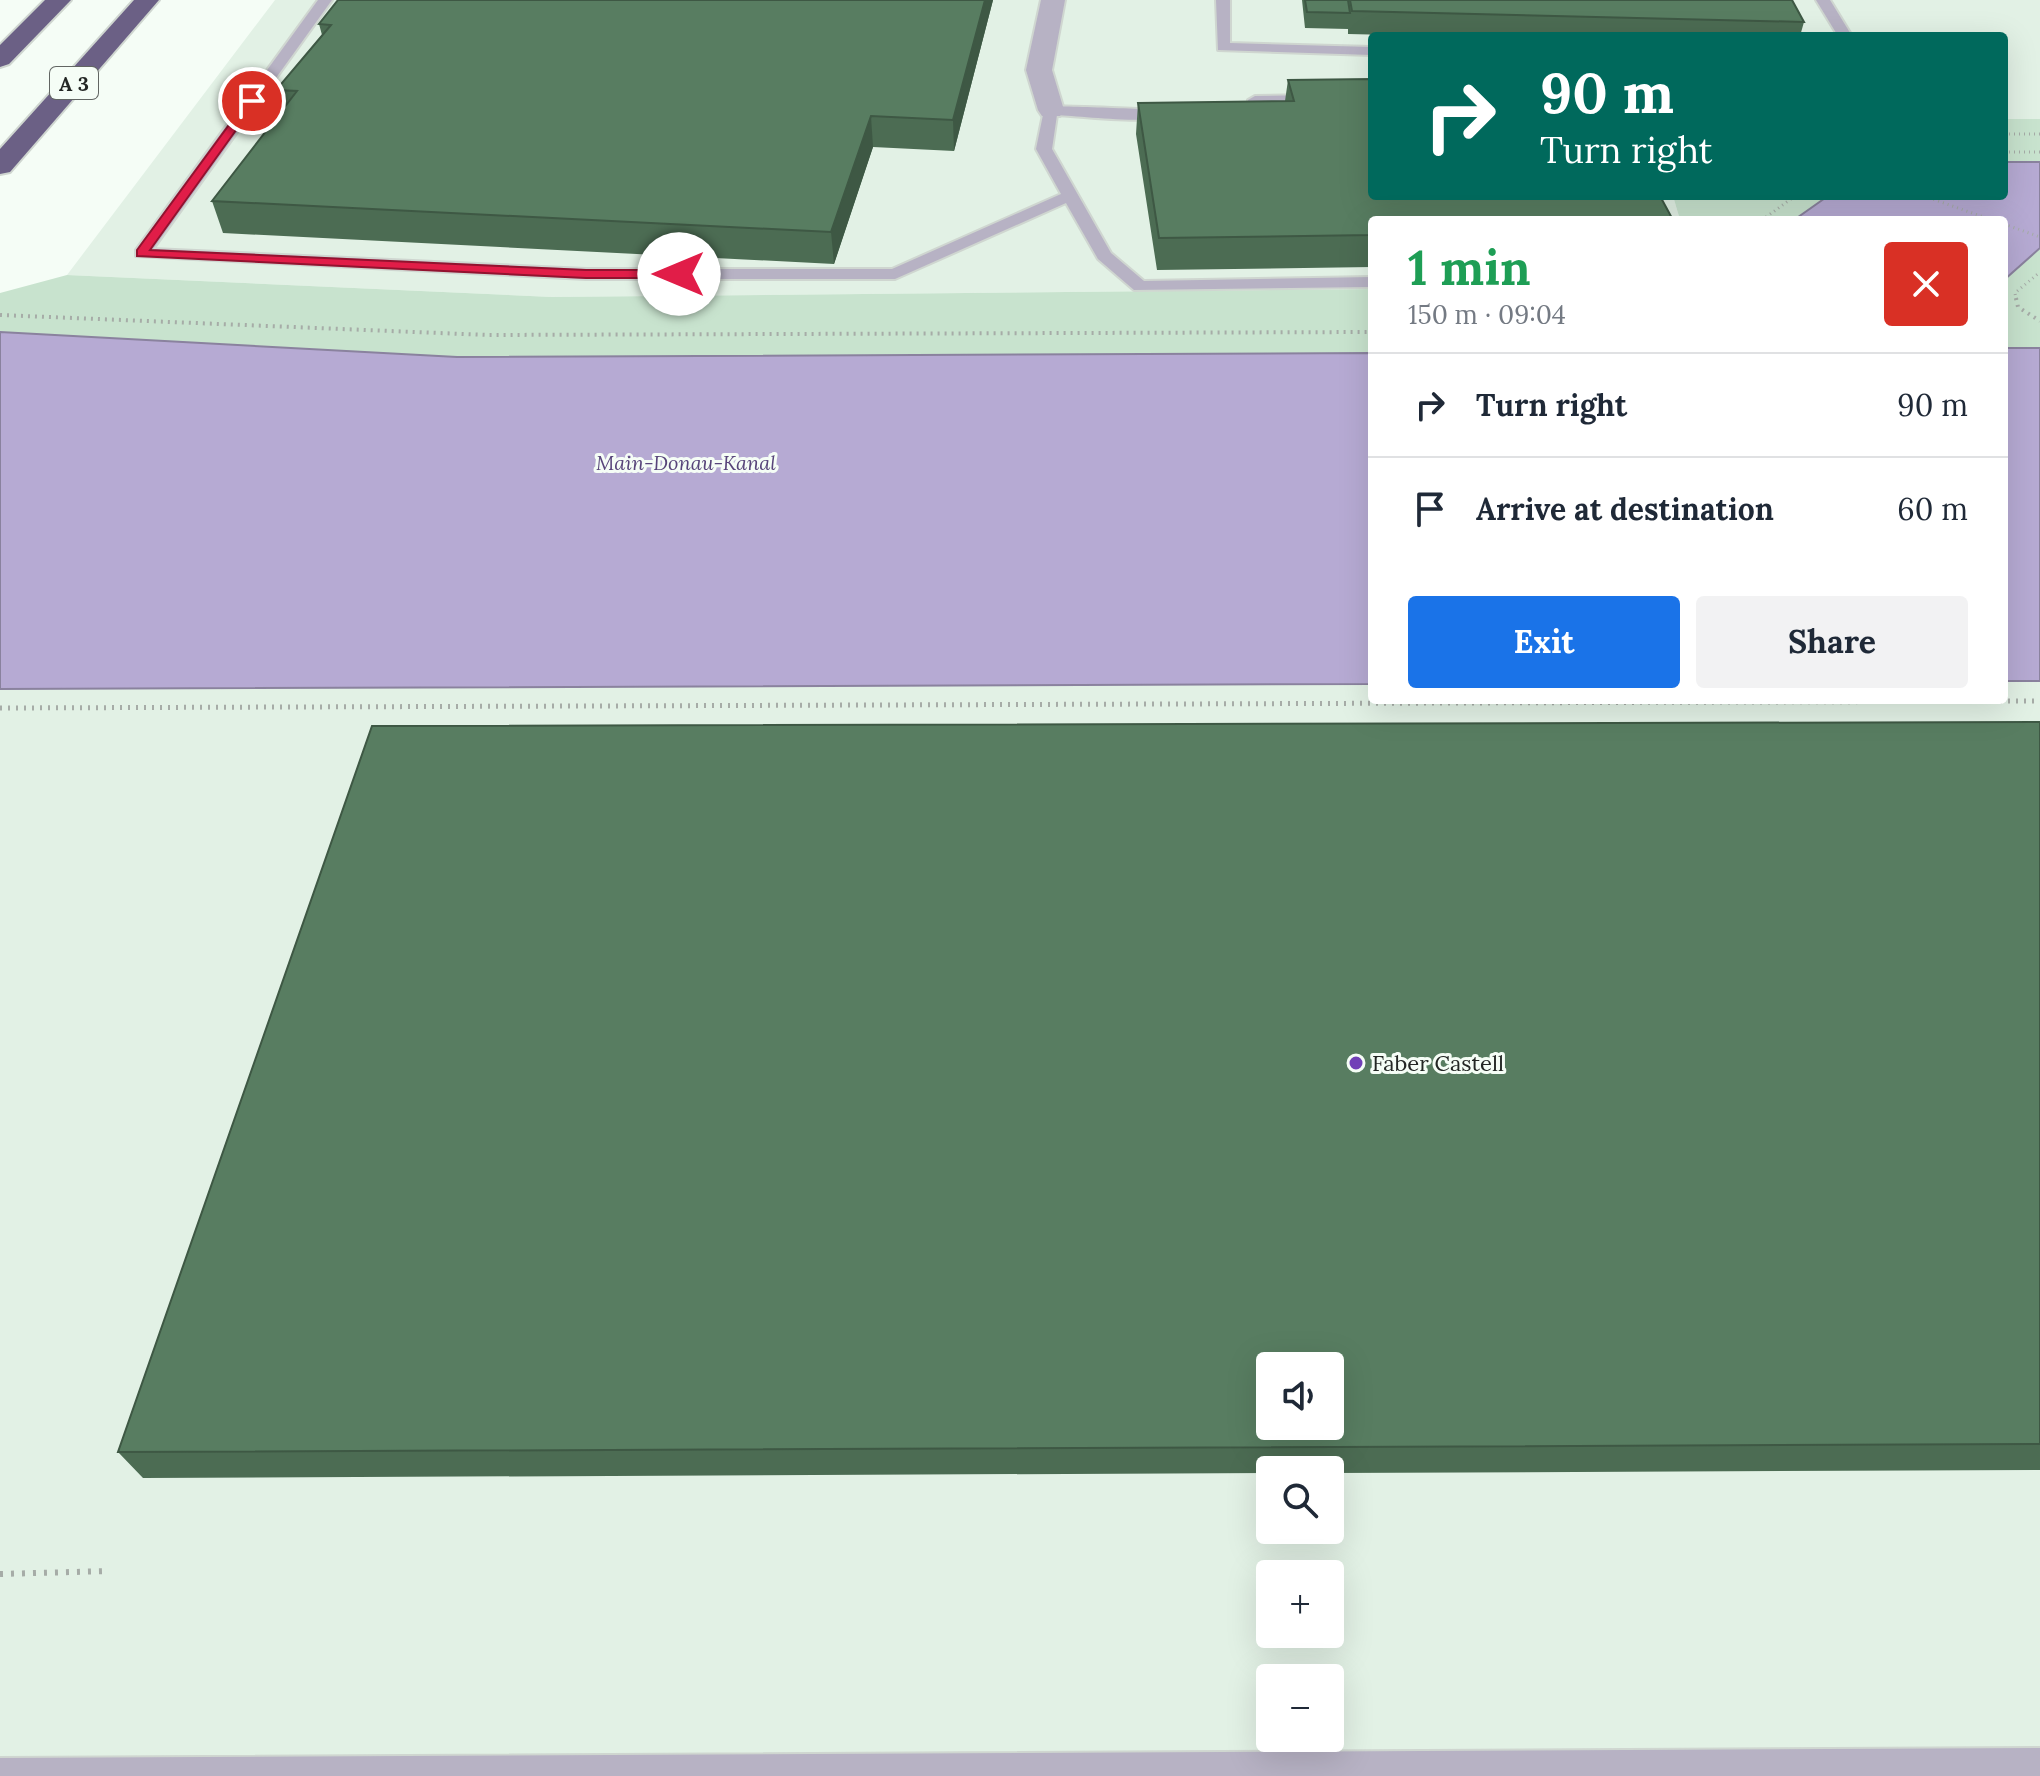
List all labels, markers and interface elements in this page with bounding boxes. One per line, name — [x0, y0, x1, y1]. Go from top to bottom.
text: 90 m — [1540, 57, 1674, 128]
icon: right — [1408, 64, 1512, 168]
road number: A 3 — [50, 67, 98, 99]
pin — [218, 67, 286, 135]
icon: arrive — [230, 79, 274, 123]
text: Turn right — [1540, 127, 1713, 173]
position arrow — [637, 232, 721, 316]
text: 1 min — [1408, 237, 1531, 298]
button: close — [1884, 242, 1968, 326]
text: 150 m · 09:04 — [1408, 298, 1566, 331]
icon: right — [1408, 383, 1452, 427]
text: Turn right — [1476, 386, 1627, 424]
text: 90 m — [1897, 386, 1968, 424]
water label: Main-Donau-Kanal — [596, 450, 776, 475]
icon: arrive — [1408, 487, 1452, 531]
text: Arrive at destination — [1476, 490, 1774, 528]
text: 60 m — [1897, 490, 1968, 528]
button: Exit — [1408, 596, 1680, 688]
button: Share — [1696, 596, 1968, 688]
place label: Faber Castell — [1372, 1049, 1504, 1077]
marker: Faber Castell — [1347, 1054, 1365, 1072]
map controls — [1256, 1352, 1344, 1752]
button: sound — [1256, 1352, 1344, 1440]
button: search — [1256, 1456, 1344, 1544]
button: + — [1256, 1560, 1344, 1648]
button: − — [1256, 1664, 1344, 1752]

